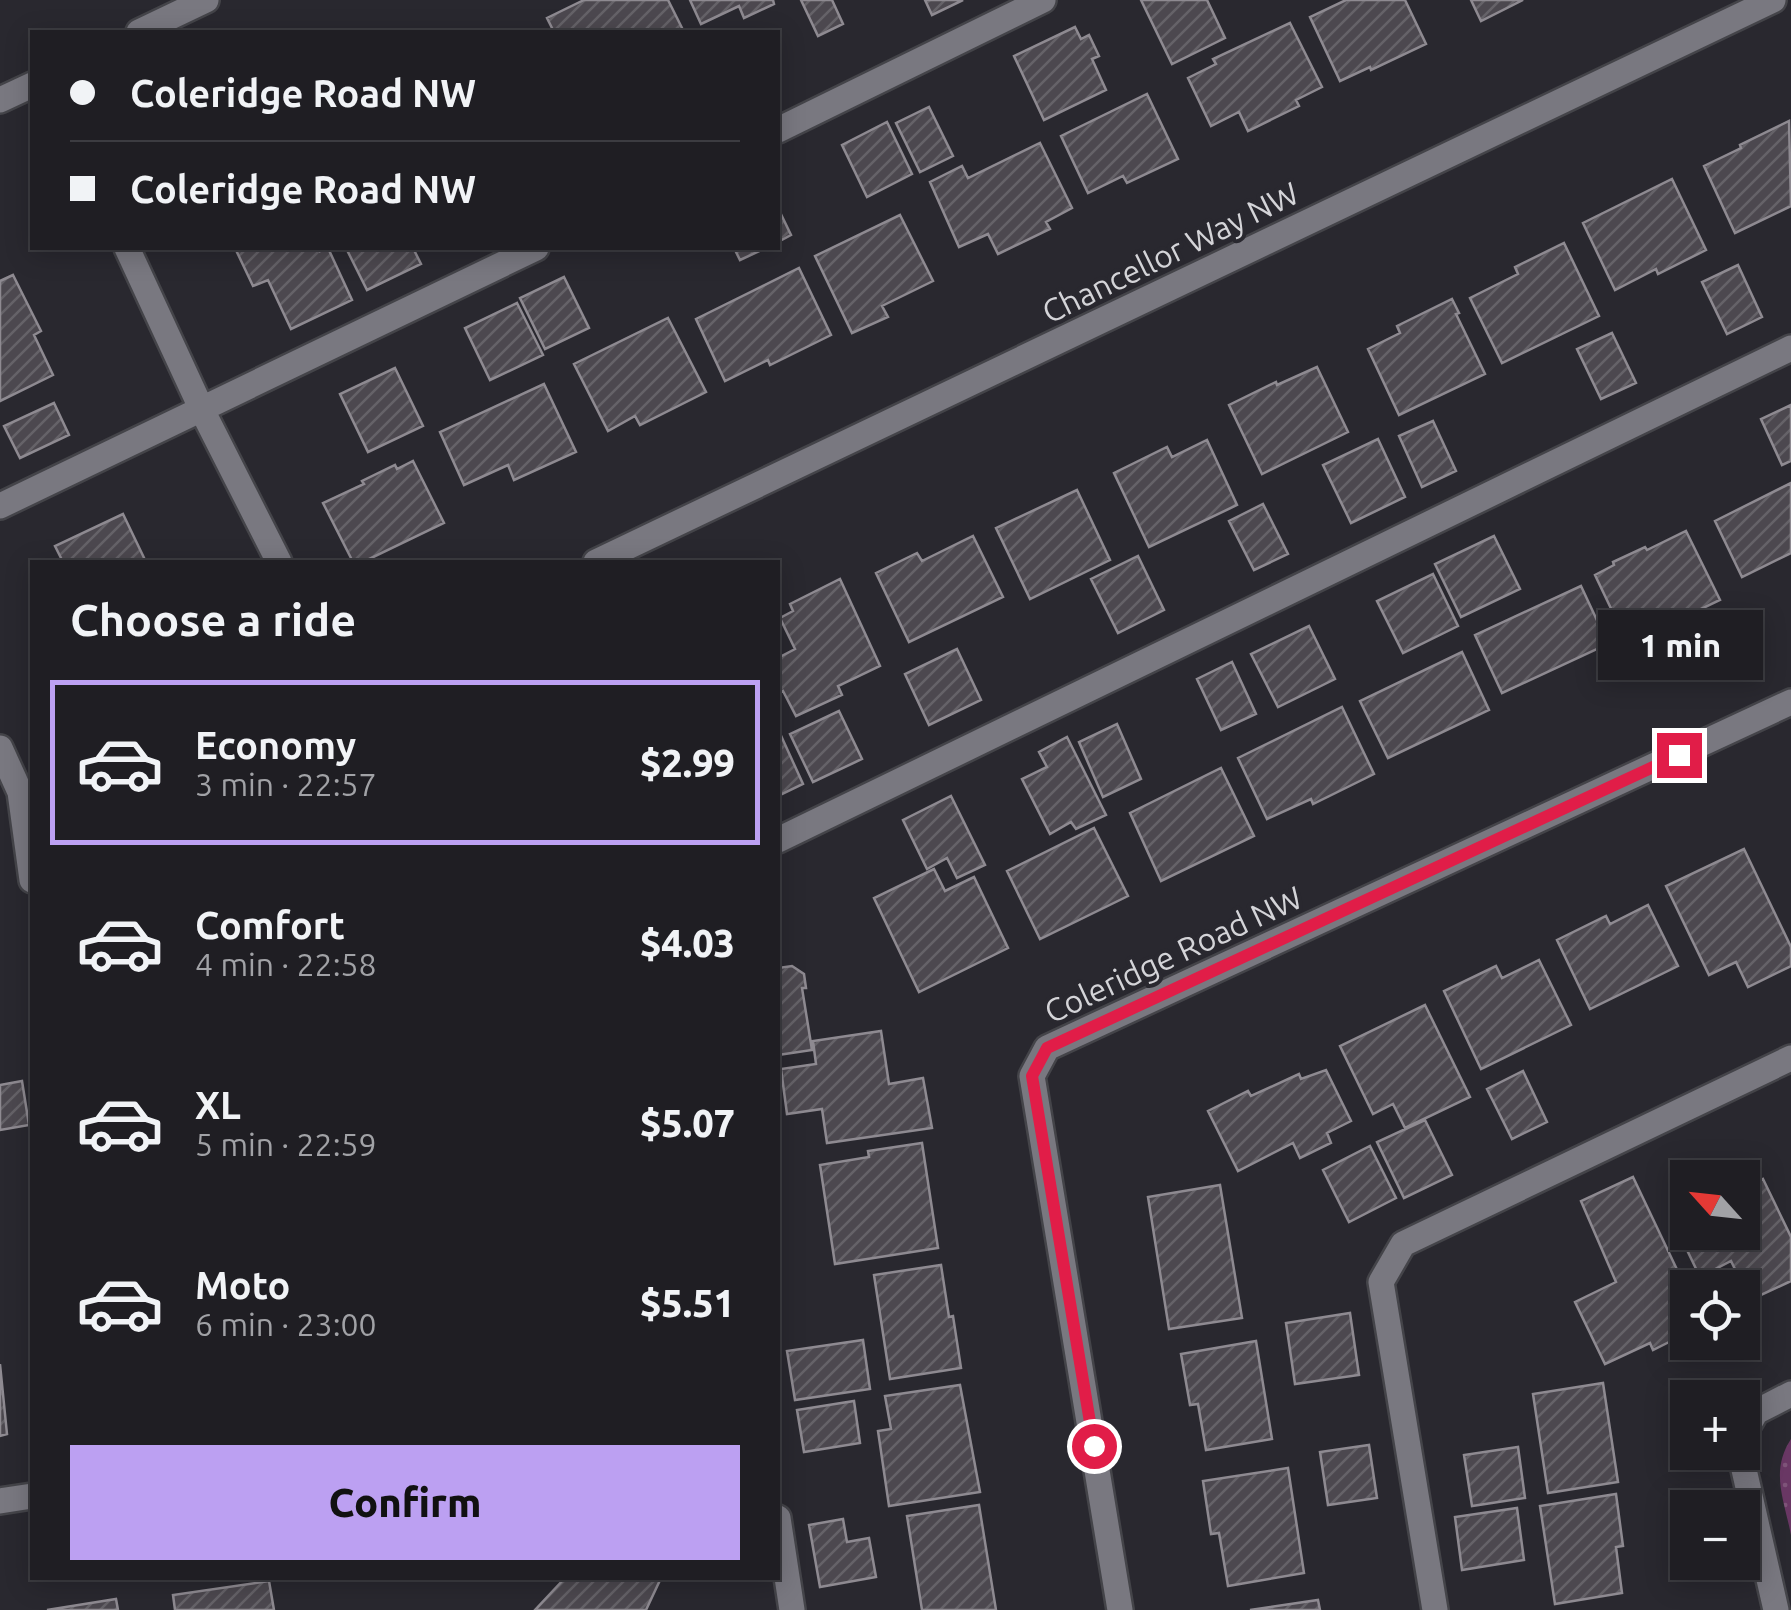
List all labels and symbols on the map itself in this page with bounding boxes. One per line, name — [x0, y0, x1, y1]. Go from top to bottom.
street label: Chancellor Way NW — [1036, 174, 1304, 330]
callout: 1 min — [1596, 610, 1762, 680]
route end — [1657, 733, 1702, 778]
street label: Coleridge Road NW — [1039, 879, 1307, 1029]
north arrow — [1670, 1160, 1760, 1250]
route start — [1072, 1424, 1117, 1469]

